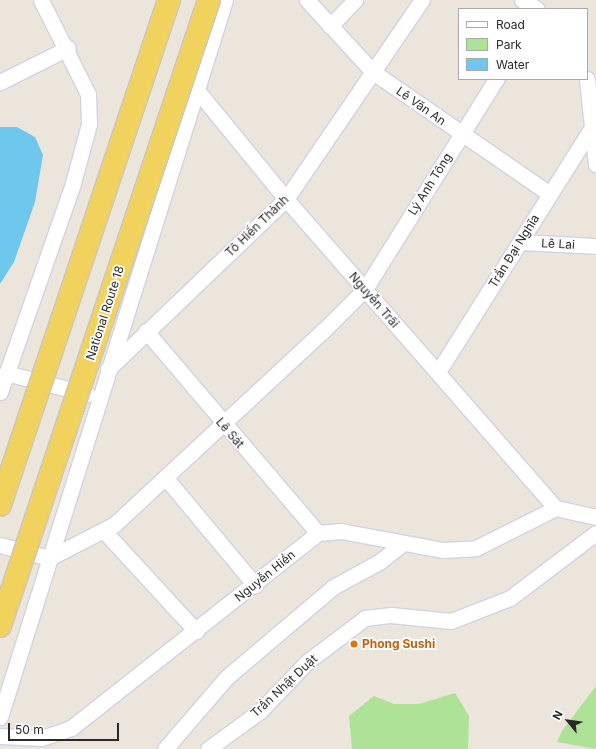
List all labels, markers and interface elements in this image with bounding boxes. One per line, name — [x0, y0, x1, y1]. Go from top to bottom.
legend — [458, 8, 588, 80]
text: Road — [496, 17, 525, 32]
text: Park — [496, 37, 522, 52]
text: Water — [496, 57, 529, 72]
street label: Lê Văn An — [393, 84, 449, 128]
street label: Lý Anh Tông — [405, 150, 455, 218]
street label: Tô Hiến Thành — [222, 192, 292, 260]
street label: Trần Đại Nghĩa — [486, 212, 542, 290]
street label: Lê Lai — [541, 236, 575, 252]
street label: National Route 18 — [83, 264, 127, 362]
street label: Nguyễn Trãi — [346, 269, 402, 331]
street label: Lê Sát — [213, 415, 247, 451]
street label: Nguyễn Hiền — [232, 547, 298, 605]
place label: Phong Sushi — [362, 637, 435, 651]
marker: Phong Sushi — [349, 639, 359, 649]
street label: Trần Nhật Duật — [248, 652, 320, 720]
north arrow — [548, 701, 588, 741]
text: N — [549, 708, 566, 722]
scale bar — [10, 715, 121, 741]
text: 50 m — [15, 722, 44, 737]

